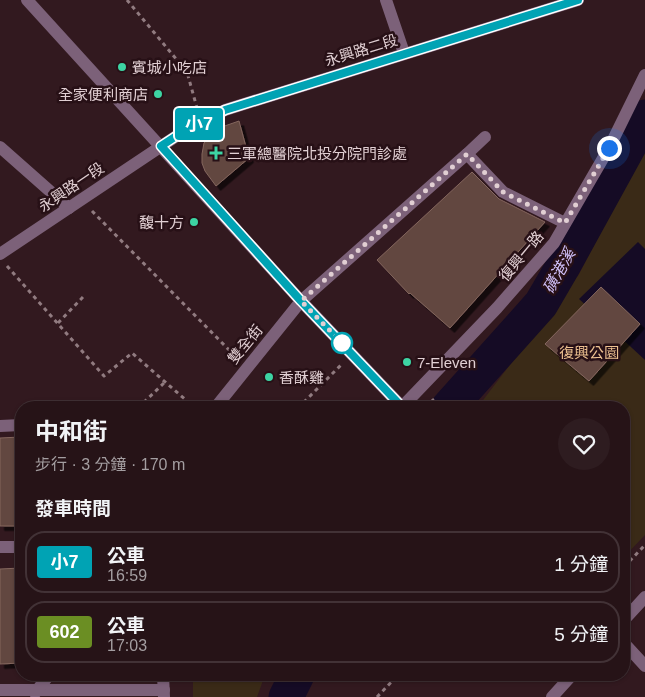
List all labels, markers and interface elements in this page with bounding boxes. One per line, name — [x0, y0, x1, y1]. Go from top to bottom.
street label: 永興路二段 — [323, 31, 399, 69]
place label: 賓城小吃店 — [132, 59, 207, 76]
marker: 賓城小吃店 — [116, 61, 128, 73]
place label: 全家便利商店 — [58, 86, 148, 103]
marker: 全家便利商店 — [152, 88, 164, 100]
line badge: 小7 — [176, 108, 222, 140]
text: 小7 — [185, 114, 213, 134]
your location — [597, 136, 622, 161]
place label: 三軍總醫院北投分院門診處 — [227, 145, 407, 162]
marker: 三軍總醫院北投分院門診處 — [209, 146, 223, 160]
street label: 永興路一段 — [35, 159, 107, 215]
place label: 馥十方 — [139, 214, 184, 231]
marker: 馥十方 — [188, 216, 200, 228]
street label: 復興一路 — [495, 228, 547, 284]
water label: 磺港溪 — [540, 244, 579, 296]
street label: 雙全街 — [224, 321, 266, 367]
unlabelled marker — [331, 332, 353, 354]
park label: 復興公園 — [559, 344, 619, 361]
place label: 7-Eleven — [417, 354, 476, 371]
marker: 7-Eleven — [401, 356, 413, 368]
place label: 香酥雞 — [279, 369, 324, 386]
marker: 香酥雞 — [263, 371, 275, 383]
text: 中和街 — [35, 418, 107, 445]
button: heart — [558, 418, 610, 470]
text: 步行 · 3 分鐘 · 170 m — [35, 456, 185, 473]
text: 發車時間 — [35, 498, 111, 519]
text: 公車 — [107, 545, 145, 566]
text: 小7 — [50, 552, 79, 572]
text: 1 分鐘 — [554, 554, 608, 575]
text: 16:59 — [107, 567, 147, 584]
text: 公車 — [107, 615, 145, 636]
text: 602 — [49, 622, 80, 642]
text: 5 分鐘 — [554, 624, 608, 645]
text: 17:03 — [107, 637, 147, 654]

